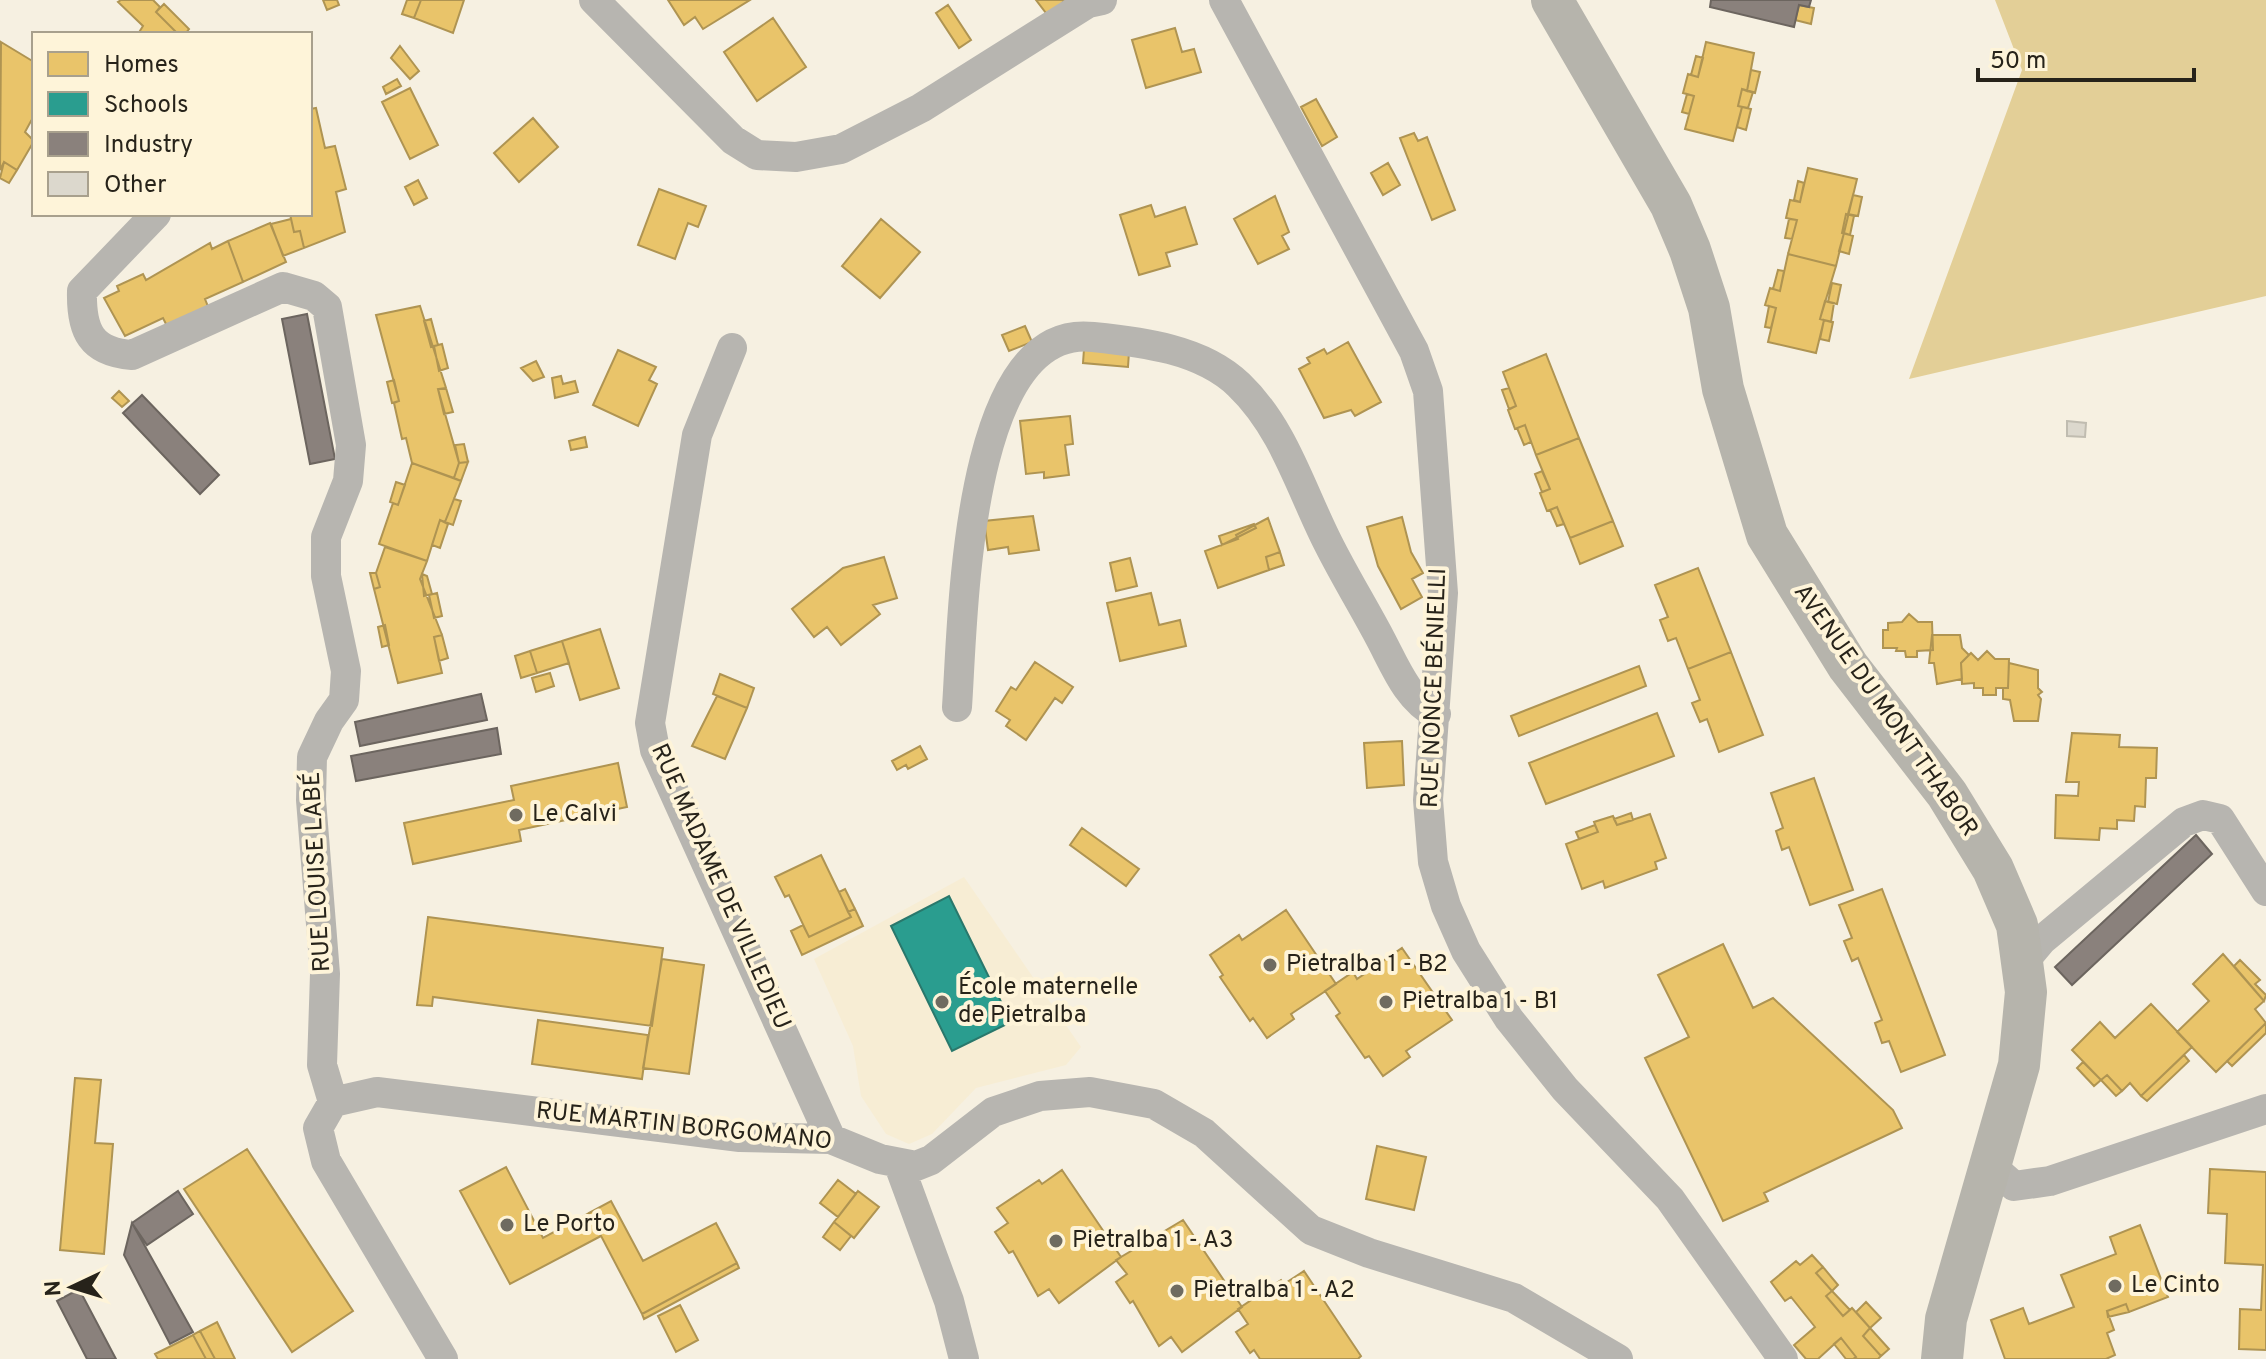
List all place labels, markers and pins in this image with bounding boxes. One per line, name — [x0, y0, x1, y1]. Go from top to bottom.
place label: Le Calvi — [532, 800, 617, 830]
marker: Le Calvi — [507, 806, 525, 824]
place label: Pietralba 1 - B2 — [1286, 950, 1448, 980]
marker: Pietralba 1 - B2 — [1261, 956, 1279, 974]
place label: École maternelle de Pietralba — [958, 971, 1138, 1031]
place label: Pietralba 1 - B1 — [1402, 987, 1558, 1017]
marker: École maternelle de Pietralba — [933, 993, 951, 1011]
marker: Pietralba 1 - B1 — [1377, 993, 1395, 1011]
place label: Le Porto — [523, 1210, 615, 1240]
marker: Le Porto — [498, 1216, 516, 1234]
place label: Pietralba 1 - A3 — [1072, 1226, 1233, 1256]
marker: Pietralba 1 - A3 — [1047, 1232, 1065, 1250]
place label: Le Cinto — [2131, 1271, 2220, 1301]
place label: Pietralba 1 - A2 — [1193, 1276, 1355, 1306]
marker: Le Cinto — [2106, 1277, 2124, 1295]
marker: Pietralba 1 - A2 — [1168, 1282, 1186, 1300]

